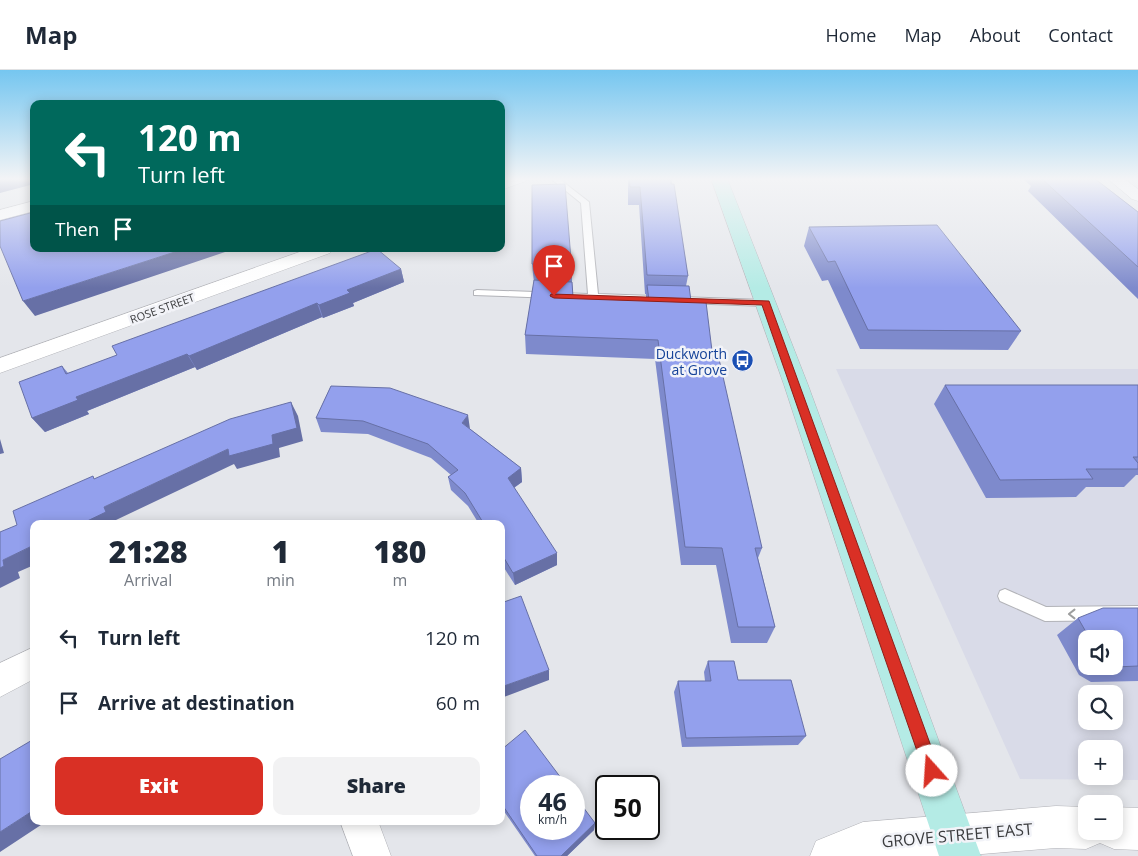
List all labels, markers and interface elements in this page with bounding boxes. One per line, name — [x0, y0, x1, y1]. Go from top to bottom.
text: Map — [25, 18, 77, 51]
text: Home — [826, 23, 876, 47]
text: Map — [904, 23, 942, 47]
text: About — [970, 23, 1020, 47]
text: Contact — [1048, 23, 1113, 47]
text: 120 m — [138, 114, 242, 161]
icon: left — [55, 120, 120, 185]
text: Turn left — [138, 159, 225, 189]
icon: arrive — [109, 215, 137, 243]
text: Then — [55, 216, 99, 242]
pin — [533, 245, 575, 296]
icon: arrive — [540, 252, 568, 280]
street label: ROSE STREET — [128, 289, 196, 327]
place label: Duckworth at Grove — [656, 344, 727, 379]
bus stop icon: Duckworth at Grove — [731, 349, 755, 373]
text: 21:28 — [109, 531, 188, 572]
text: 1 — [272, 531, 289, 572]
text: 180 — [374, 531, 426, 572]
text: Arrival — [124, 569, 172, 591]
text: min — [266, 569, 295, 591]
text: m — [393, 569, 407, 591]
one-way arrow — [1068, 609, 1076, 619]
icon: left — [55, 624, 83, 652]
text: Turn left — [98, 625, 180, 651]
text: 120 m — [425, 625, 480, 651]
map controls — [1078, 630, 1123, 840]
button: sound — [1078, 630, 1123, 675]
button: search — [1078, 685, 1123, 730]
icon: arrive — [55, 689, 83, 717]
text: Arrive at destination — [98, 690, 295, 716]
text: 60 m — [436, 690, 480, 716]
button: + — [1078, 740, 1123, 785]
position arrow — [905, 744, 957, 796]
button: Exit — [55, 757, 263, 815]
button: Share — [273, 757, 480, 815]
speed limit sign: 50 — [595, 775, 660, 840]
text: 46 — [538, 784, 567, 818]
button: − — [1078, 795, 1123, 840]
text: km/h — [538, 811, 567, 828]
street label: GROVE STREET EAST — [881, 817, 1034, 853]

